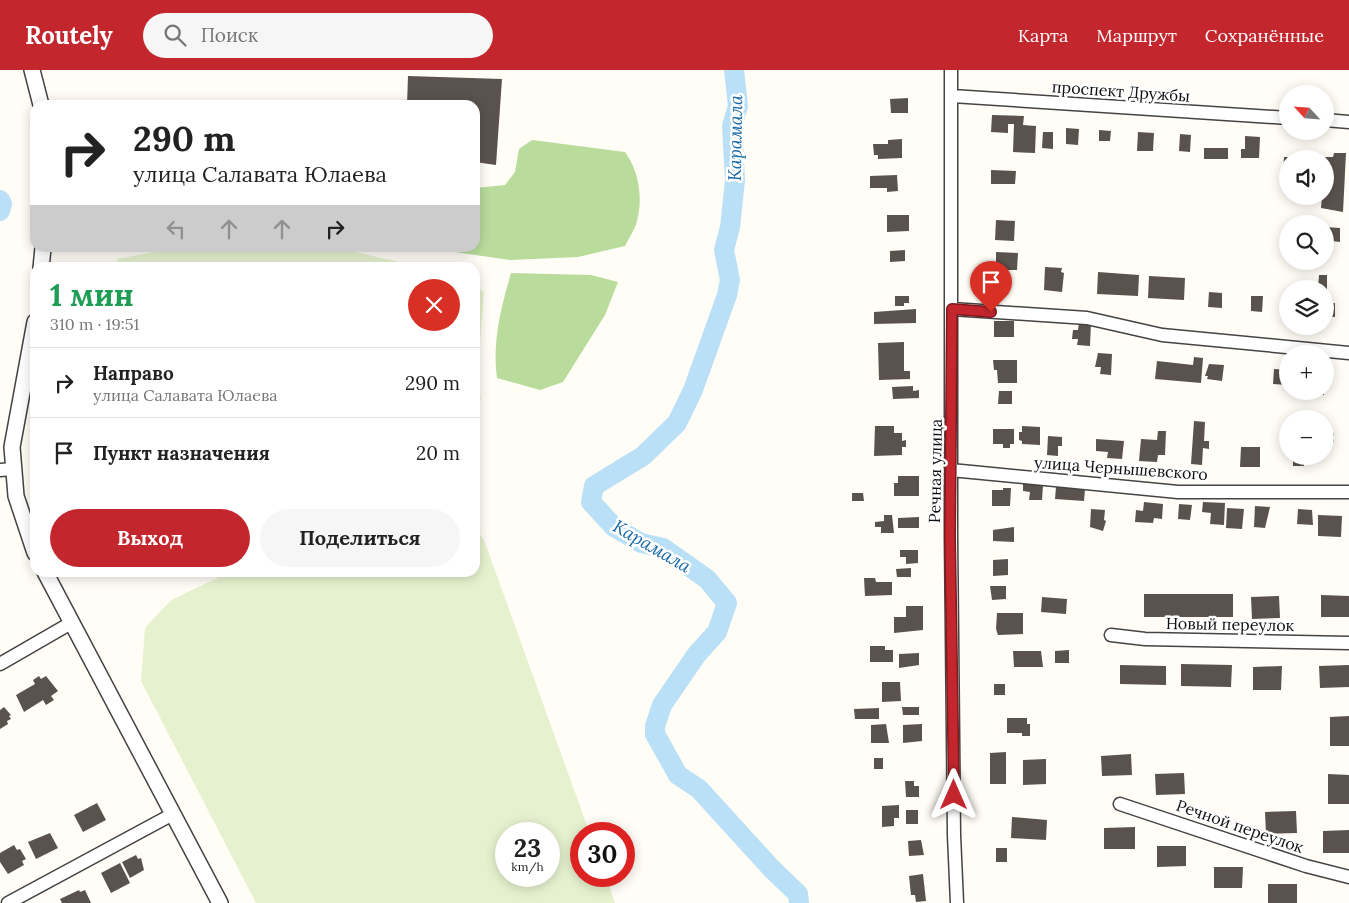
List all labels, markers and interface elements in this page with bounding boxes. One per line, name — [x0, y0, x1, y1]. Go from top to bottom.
search box — [143, 13, 493, 58]
text: Routely — [25, 20, 113, 51]
icon: search — [161, 21, 189, 49]
text: Поиск — [201, 23, 258, 47]
text: Карта — [1018, 24, 1068, 47]
text: Маршрут — [1096, 24, 1177, 47]
text: Сохранённые — [1205, 24, 1324, 47]
street label: проспект Дружбы — [1051, 76, 1191, 106]
north arrow — [1279, 85, 1334, 140]
map controls — [1279, 85, 1334, 465]
water label: Карамала — [723, 95, 747, 181]
text: 290 m — [133, 116, 235, 161]
icon: right — [50, 120, 115, 185]
button: sound — [1279, 150, 1334, 205]
text: улица Салавата Юлаева — [133, 160, 387, 188]
icon: left — [162, 215, 190, 243]
icon: ahead — [215, 215, 243, 243]
icon: ahead — [268, 215, 296, 243]
icon: right — [321, 215, 349, 243]
button: search — [1279, 215, 1334, 270]
pin — [970, 261, 1012, 312]
icon: arrive — [977, 268, 1005, 296]
text: 1 мин — [50, 276, 134, 314]
button: close — [408, 279, 460, 331]
button: layers — [1279, 280, 1334, 335]
text: 310 m · 19:51 — [50, 314, 139, 334]
button: + — [1279, 345, 1334, 400]
text: Направо — [93, 361, 174, 385]
icon: right — [50, 369, 78, 397]
text: 290 m — [405, 371, 460, 395]
text: улица Салавата Юлаева — [93, 385, 278, 405]
button: − — [1279, 410, 1334, 465]
street label: Речная улица — [924, 419, 946, 523]
icon: arrive — [50, 439, 78, 467]
text: Пункт назначения — [93, 441, 270, 465]
text: 20 m — [416, 441, 460, 465]
street label: улица Чернышевского — [1033, 452, 1209, 484]
button: Выход — [50, 509, 250, 567]
button: Поделиться — [260, 509, 460, 567]
water label: Карамала — [609, 515, 695, 578]
street label: Новый переулок — [1166, 613, 1295, 635]
position arrow — [927, 768, 979, 820]
street label: Речной переулок — [1174, 795, 1307, 857]
speed limit sign: 30 — [570, 822, 635, 887]
text: 23 — [514, 832, 541, 864]
text: km/h — [511, 859, 544, 874]

